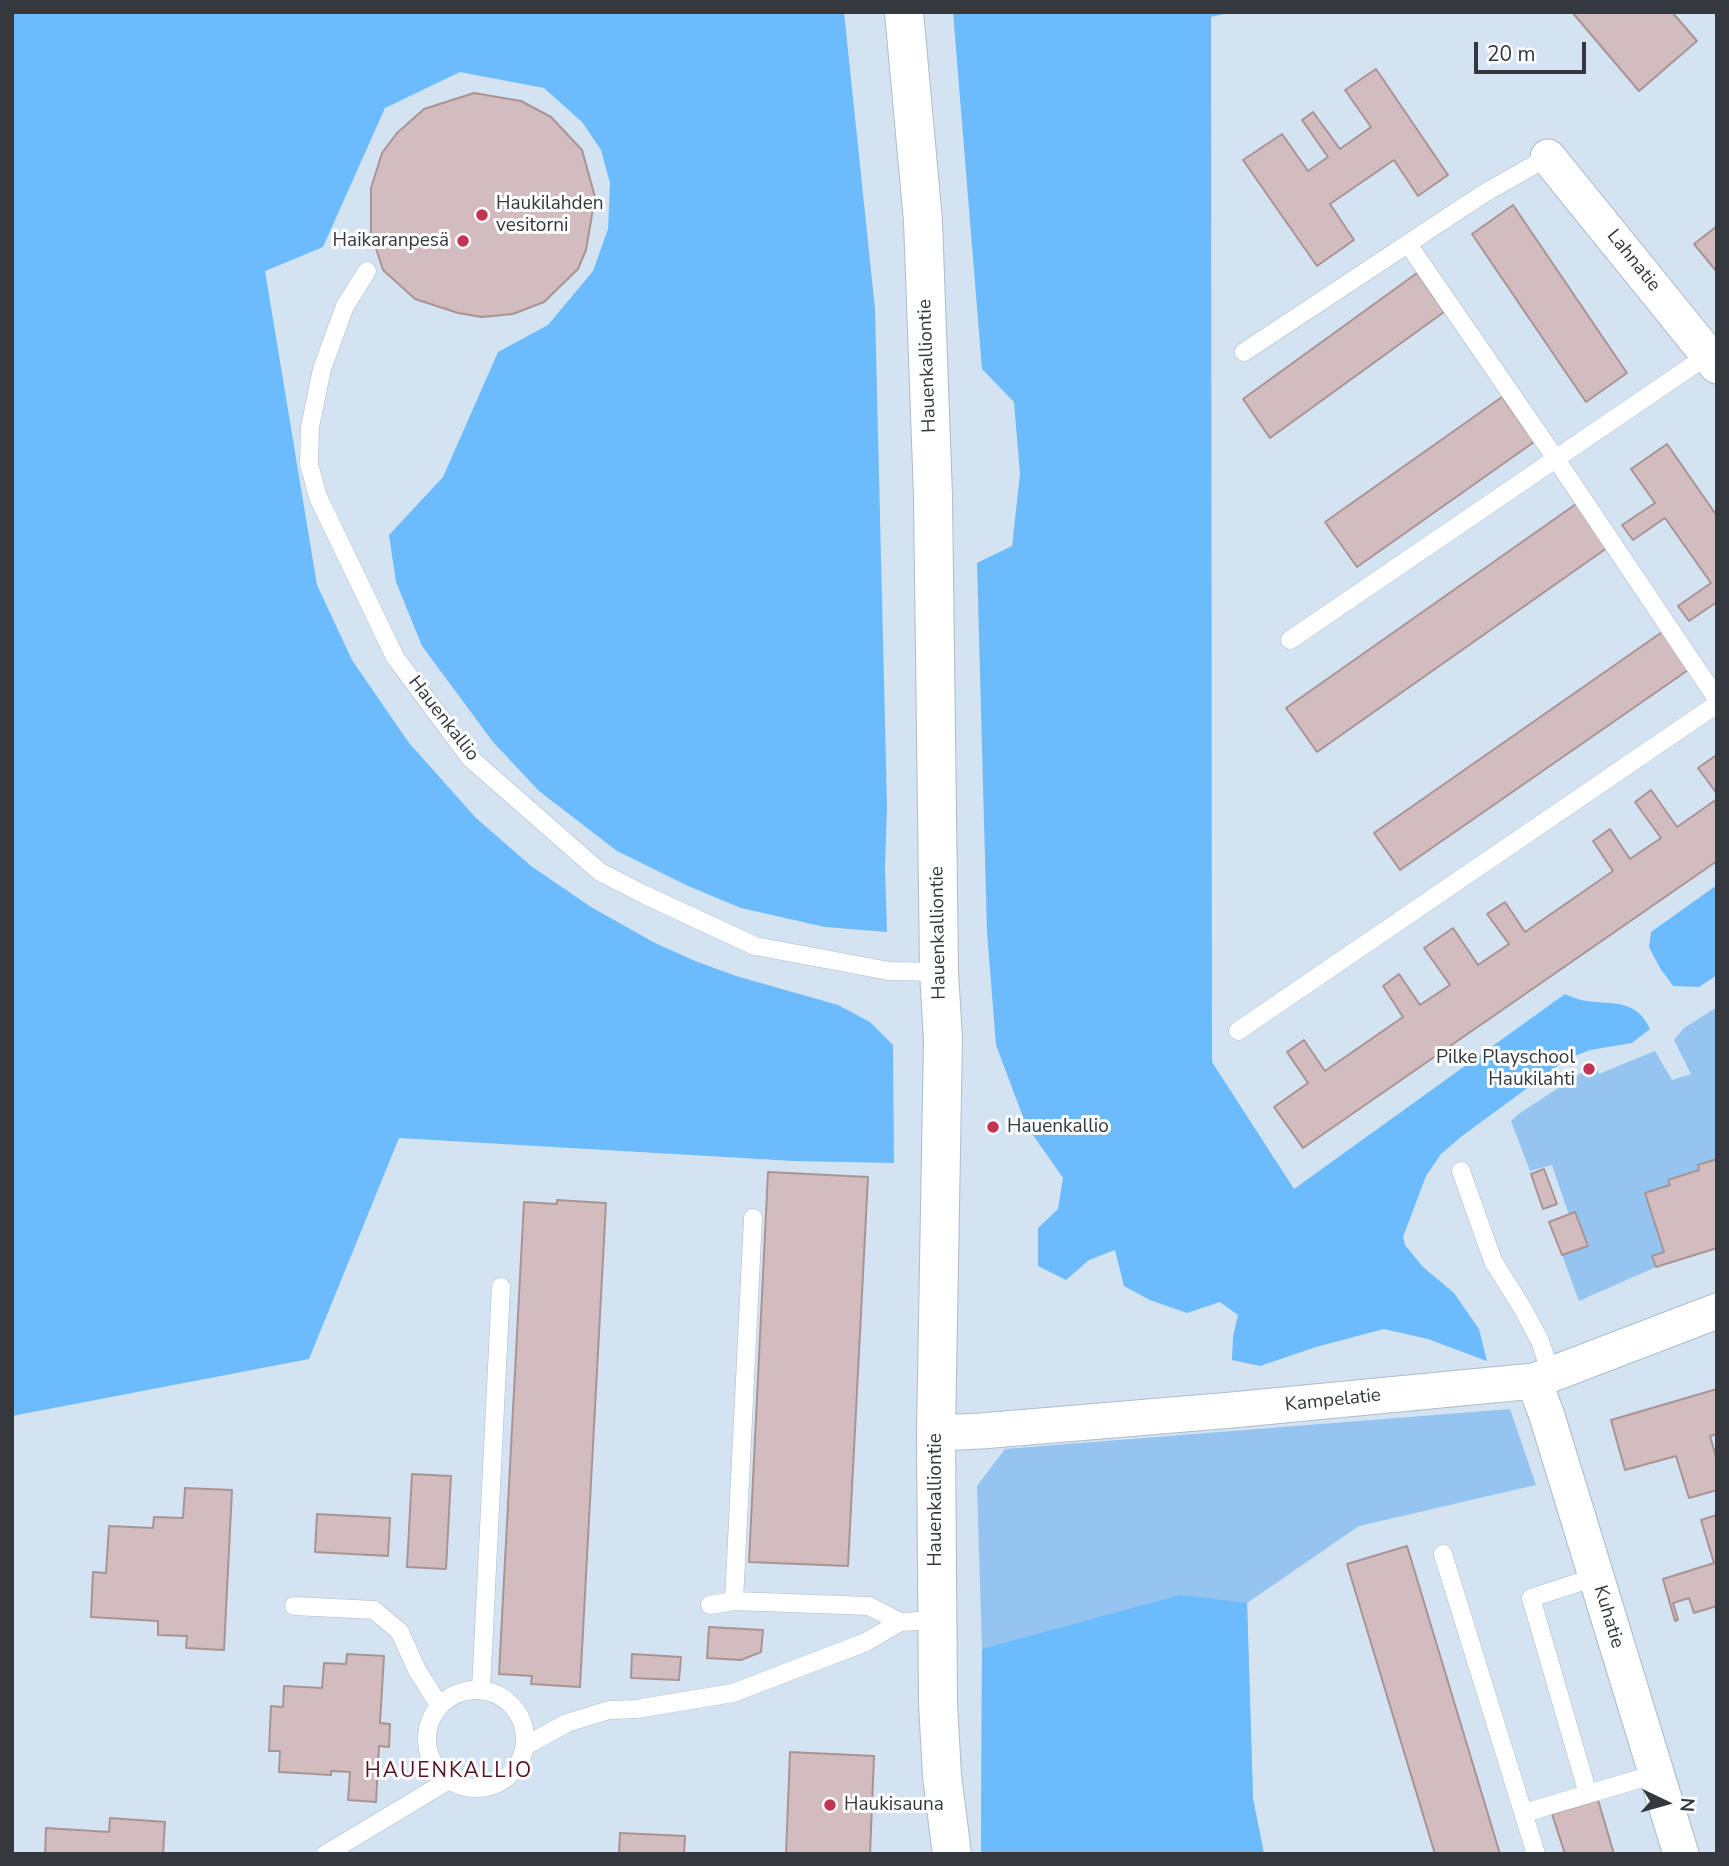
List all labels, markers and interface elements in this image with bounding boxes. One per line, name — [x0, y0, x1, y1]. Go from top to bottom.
scale bar — [1477, 28, 1589, 72]
text: 20 m — [1487, 40, 1536, 68]
place label: Haukilahden vesitorni — [496, 193, 604, 237]
marker: Haukilahden vesitorni — [474, 207, 490, 223]
street label: Lahnatie — [1601, 225, 1665, 297]
place label: Haikaranpesä — [333, 230, 449, 252]
marker: Haikaranpesä — [455, 233, 471, 249]
street label: Hauenkalliontie — [914, 299, 942, 433]
street label: Hauenkallio — [403, 672, 483, 766]
street label: Hauenkalliontie — [926, 866, 952, 1000]
place label: Pilke Playschool Haukilahti — [1436, 1047, 1575, 1091]
marker: Pilke Playschool Haukilahti — [1581, 1061, 1597, 1077]
place label: Hauenkallio — [1007, 1116, 1109, 1138]
marker: Hauenkallio — [985, 1119, 1001, 1135]
street label: Kampelatie — [1284, 1385, 1382, 1417]
street label: Hauenkalliontie — [925, 1433, 947, 1567]
street label: Kuhatie — [1588, 1583, 1628, 1651]
district label: HAUENKALLIO — [366, 1759, 532, 1785]
north arrow — [1631, 1768, 1701, 1838]
place label: Haukisauna — [844, 1794, 944, 1816]
marker: Haukisauna — [822, 1797, 838, 1813]
text: N — [1673, 1797, 1700, 1813]

